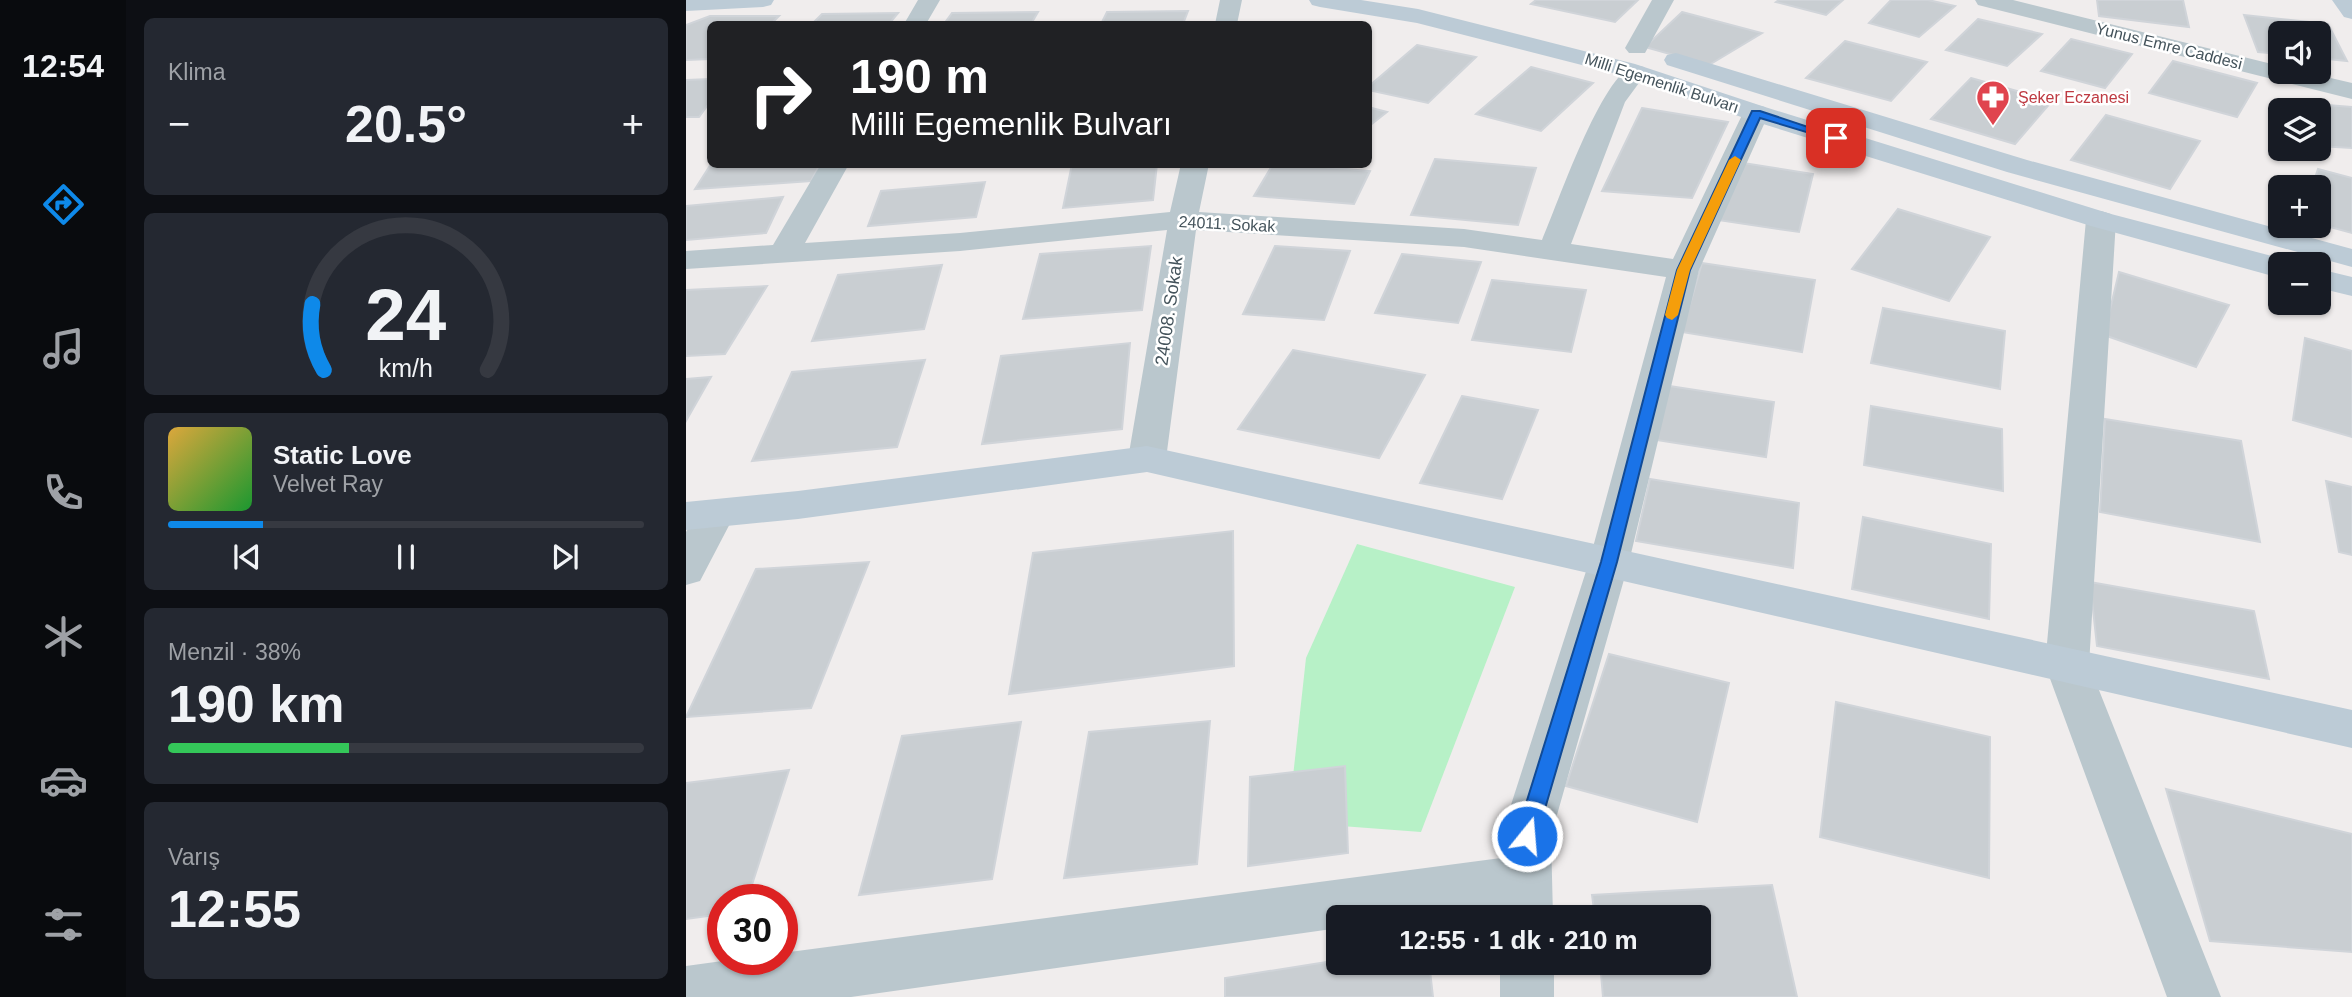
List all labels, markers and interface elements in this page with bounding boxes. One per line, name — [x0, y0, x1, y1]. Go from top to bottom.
street label: Yunus Emre Caddesi — [2094, 20, 2244, 72]
map controls — [2268, 21, 2331, 315]
button: sound — [2268, 21, 2331, 84]
text: 12:54 — [22, 48, 104, 84]
icon: right — [735, 49, 826, 140]
text: 190 m — [850, 49, 989, 103]
street label: Milli Egemenlik Bulvarı — [1583, 50, 1741, 116]
text: Klima — [168, 59, 226, 85]
pharmacy icon: Şeker Eczanesi — [1974, 78, 2012, 127]
place label: Şeker Eczanesi — [2018, 89, 2129, 106]
text: 20.5° — [345, 95, 467, 153]
button: layers — [2268, 98, 2331, 161]
text: − — [168, 103, 190, 145]
text: + — [622, 103, 644, 145]
text: Milli Egemenlik Bulvarı — [850, 106, 1172, 142]
pin — [1806, 108, 1866, 168]
icon: arrive — [1817, 119, 1855, 157]
button: + — [2268, 175, 2331, 238]
icon: directions — [39, 180, 88, 229]
street label: 24011. Sokak — [1178, 213, 1277, 235]
button: − — [2268, 252, 2331, 315]
street label: 24008. Sokak — [1151, 254, 1187, 367]
text: 24 — [366, 274, 447, 355]
icon: music — [39, 324, 88, 373]
text: km/h — [379, 354, 433, 382]
text: Static Love — [273, 440, 412, 470]
icon: phone — [39, 468, 88, 517]
text: Velvet Ray — [273, 471, 383, 497]
icon: previous — [228, 538, 266, 576]
icon: pause — [387, 538, 425, 576]
icon: next — [546, 538, 584, 576]
icon: climate — [39, 612, 88, 661]
text: Menzil · 38% — [168, 639, 301, 665]
text: 190 km — [168, 675, 344, 733]
icon: car — [39, 756, 88, 805]
position arrow — [1490, 799, 1564, 873]
text: Varış — [168, 844, 220, 870]
text: 12:55 — [168, 880, 301, 938]
speed limit sign: 30 — [707, 884, 798, 975]
icon: filters — [39, 900, 88, 949]
text: 12:55 · 1 dk · 210 m — [1399, 925, 1638, 955]

